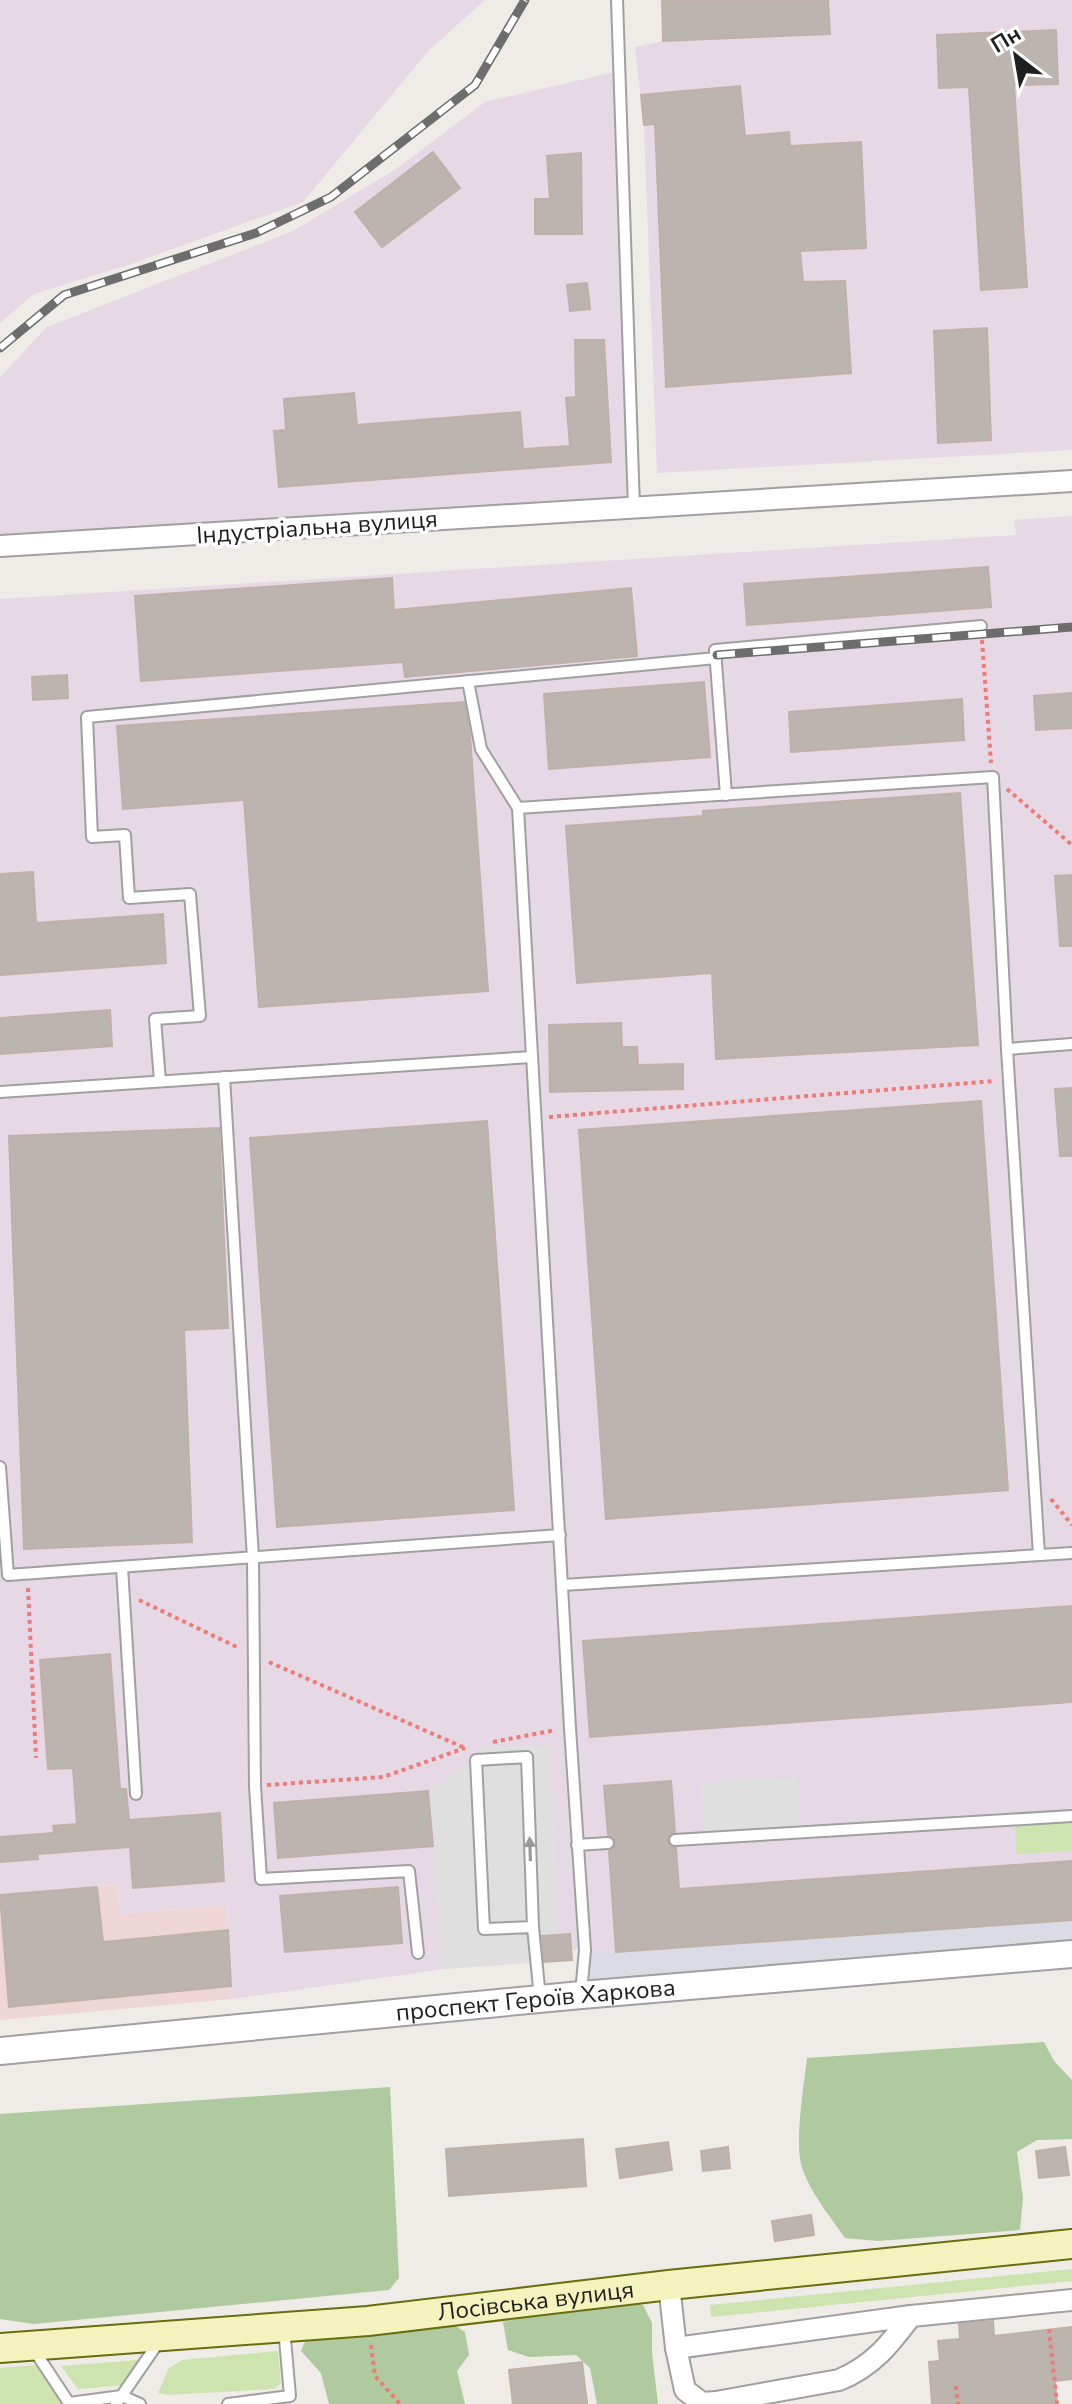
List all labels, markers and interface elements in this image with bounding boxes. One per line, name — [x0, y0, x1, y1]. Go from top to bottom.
north arrow — [976, 16, 1056, 96]
text: Пн — [986, 19, 1027, 60]
street label: Індустріальна вулиця — [195, 503, 439, 551]
one-way arrow — [524, 1836, 537, 1861]
street label: проспект Героїв Харкова — [394, 1971, 677, 2029]
street label: Лосівська вулиця — [436, 2273, 636, 2329]

